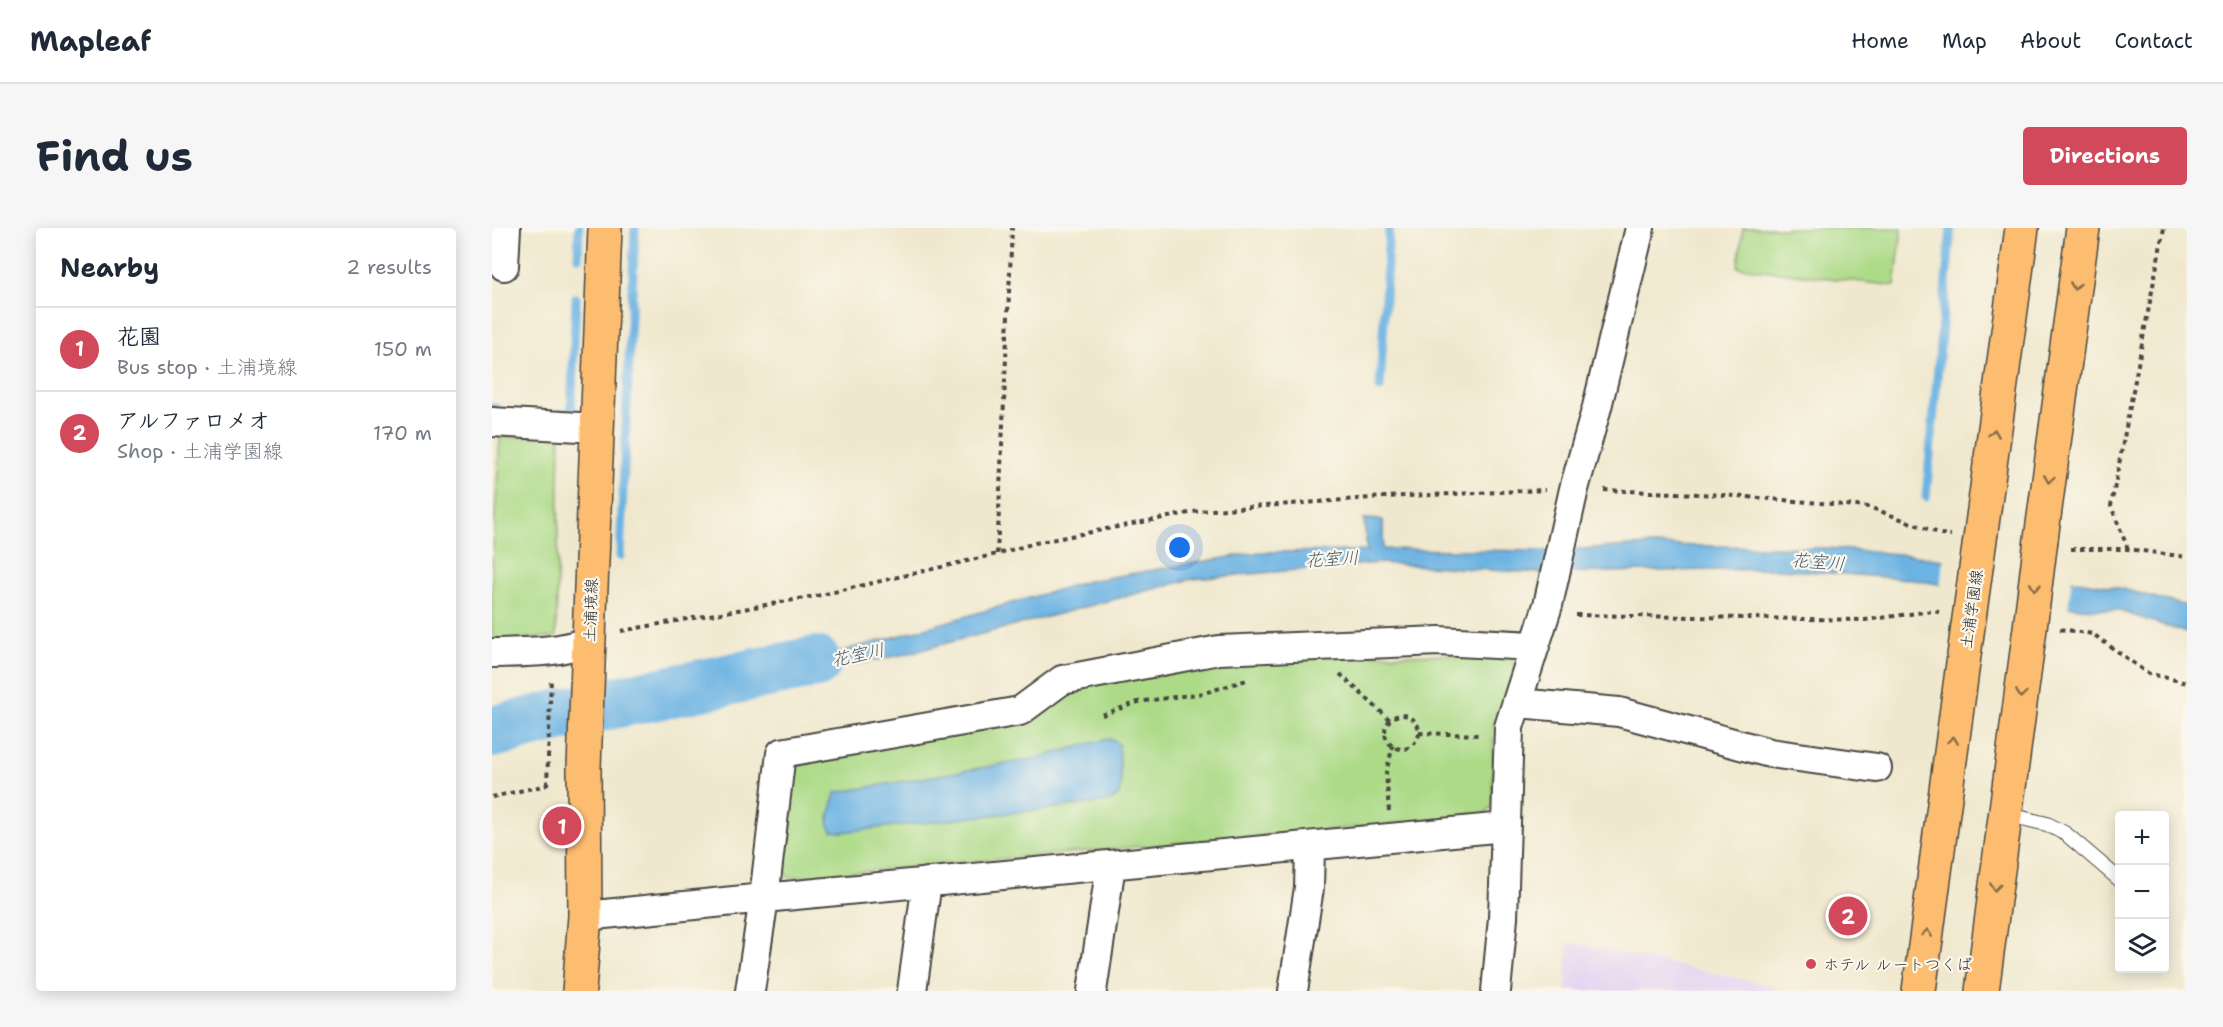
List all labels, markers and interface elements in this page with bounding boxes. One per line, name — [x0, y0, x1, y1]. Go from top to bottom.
text: Mapleaf — [30, 22, 151, 60]
text: Home — [1851, 27, 1909, 55]
text: Map — [1942, 27, 1987, 55]
text: About — [2020, 27, 2081, 55]
text: Contact — [2114, 27, 2193, 55]
button: Directions — [2023, 127, 2187, 185]
text: Find us — [36, 128, 193, 184]
text: Nearby — [60, 250, 159, 285]
text: 2 results — [346, 254, 432, 280]
one-way arrow — [2069, 281, 2081, 291]
text: 花園 — [117, 322, 161, 351]
text: 1 — [75, 336, 84, 362]
text: 150 m — [374, 336, 432, 362]
text: Bus stop · 土浦境線 — [117, 354, 297, 380]
text: アルファロメオ — [117, 406, 270, 435]
text: 2 — [73, 420, 87, 446]
text: 170 m — [373, 420, 432, 446]
one-way arrow — [1988, 428, 2000, 437]
text: Shop · 土浦学園線 — [117, 438, 283, 464]
one-way arrow — [2044, 475, 2056, 484]
your location — [1165, 533, 1194, 562]
water label: 花室川 — [1304, 546, 1360, 572]
water label: 花室川 — [1790, 548, 1846, 576]
street label: 土浦学園線 — [1956, 568, 1987, 650]
street label: 土浦境線 — [579, 578, 602, 642]
one-way arrow — [2029, 583, 2042, 592]
water label: 花室川 — [829, 638, 887, 672]
one-way arrow — [2015, 689, 2028, 698]
one-way arrow — [1947, 735, 1959, 744]
pin: 1 — [542, 804, 582, 848]
map controls — [2115, 811, 2169, 973]
button: + — [2115, 811, 2169, 865]
button: − — [2115, 865, 2169, 919]
one-way arrow — [1990, 883, 2002, 892]
pin: 2 — [1828, 894, 1868, 938]
button: layers — [2115, 919, 2169, 973]
one-way arrow — [1921, 928, 1933, 938]
place label: ホテル ルートつくば — [1823, 954, 1972, 975]
marker: ホテル ルートつくば — [1804, 957, 1818, 971]

